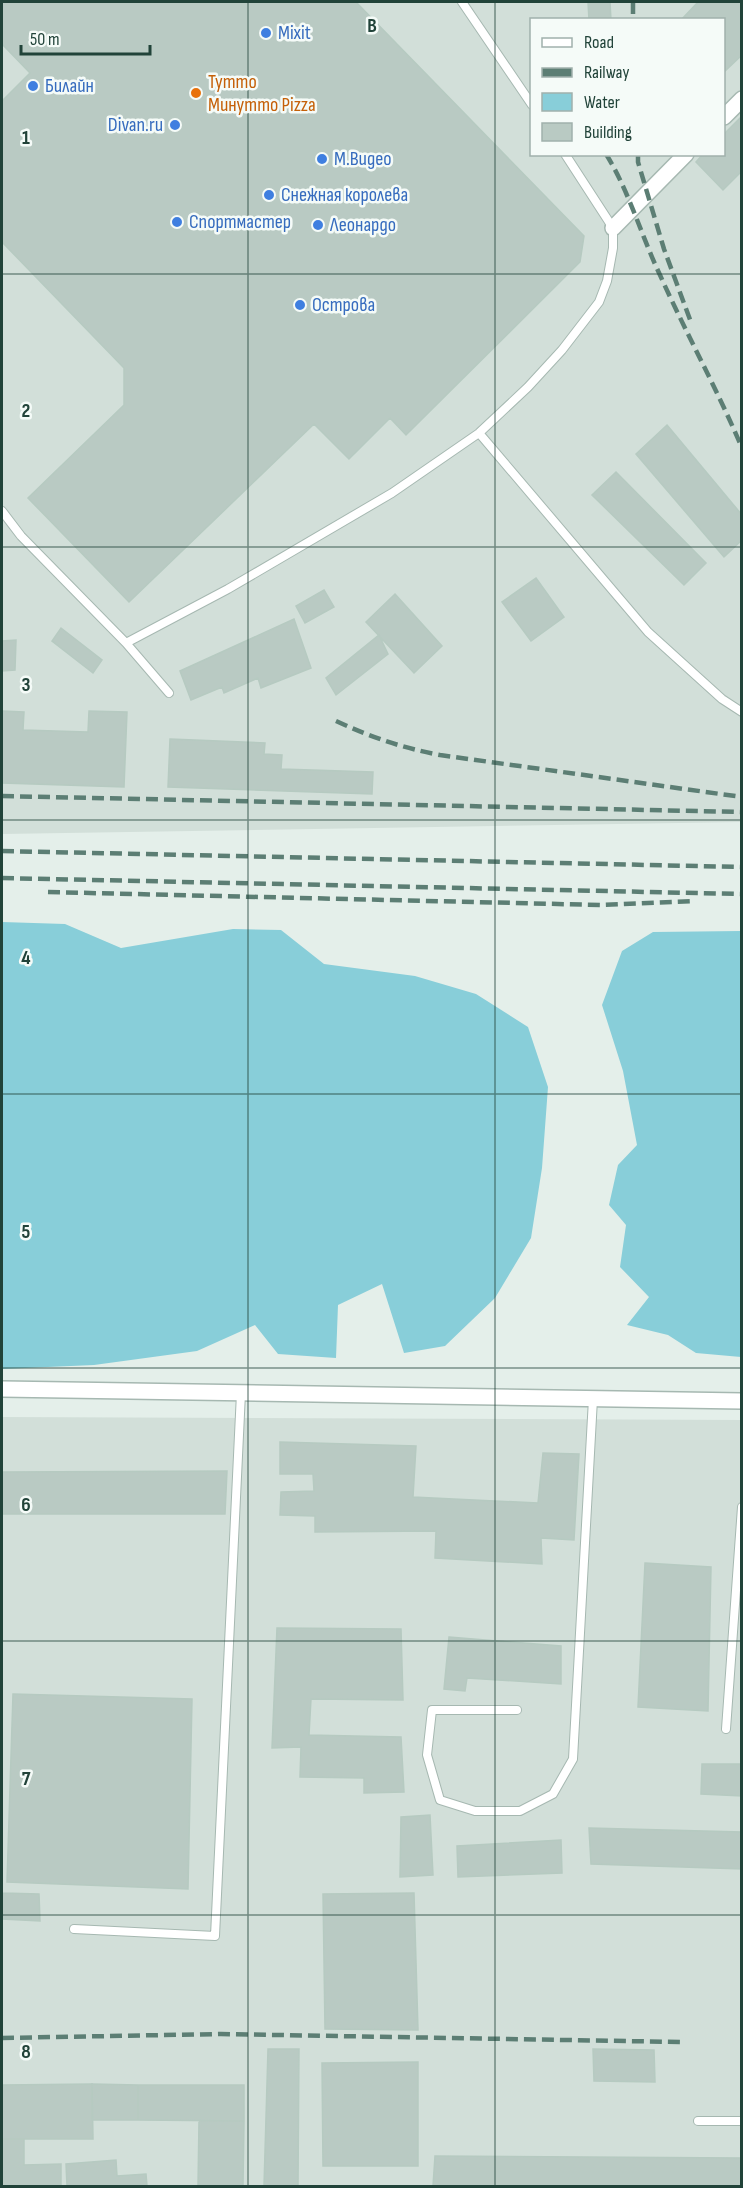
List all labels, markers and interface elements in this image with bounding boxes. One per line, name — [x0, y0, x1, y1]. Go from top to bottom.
text: B — [367, 14, 377, 38]
scale bar — [21, 18, 150, 56]
legend — [530, 18, 725, 156]
place label: Mixit — [278, 21, 311, 45]
marker: Mixit — [259, 26, 273, 40]
text: 50 m — [30, 29, 60, 50]
text: Road — [584, 32, 614, 53]
text: Railway — [584, 62, 629, 83]
place label: Тутто Минутто Pizza — [208, 70, 316, 117]
place label: Билайн — [45, 74, 94, 98]
marker: Билайн — [26, 79, 40, 93]
marker: Тутто Минутто Pizza — [189, 86, 203, 100]
text: Water — [584, 92, 620, 113]
place label: Divan.ru — [108, 113, 163, 137]
marker: Divan.ru — [168, 118, 182, 132]
text: Building — [584, 122, 632, 143]
text: 1 — [22, 126, 30, 150]
place label: М.Видео — [334, 147, 392, 171]
marker: М.Видео — [315, 152, 329, 166]
place label: Снежная королева — [281, 183, 408, 207]
marker: Снежная королева — [262, 188, 276, 202]
place label: Спортмастер — [189, 210, 291, 234]
place label: Леонардо — [329, 213, 396, 237]
marker: Спортмастер — [170, 215, 184, 229]
marker: Леонардо — [311, 218, 325, 232]
place label: Острова — [312, 293, 375, 317]
marker: Острова — [293, 298, 307, 312]
text: 2 — [22, 399, 30, 423]
text: 3 — [22, 673, 31, 697]
text: 4 — [21, 946, 31, 970]
text: 5 — [22, 1220, 31, 1244]
text: 6 — [21, 1493, 31, 1517]
text: 7 — [22, 1767, 31, 1791]
text: 8 — [21, 2040, 31, 2064]

